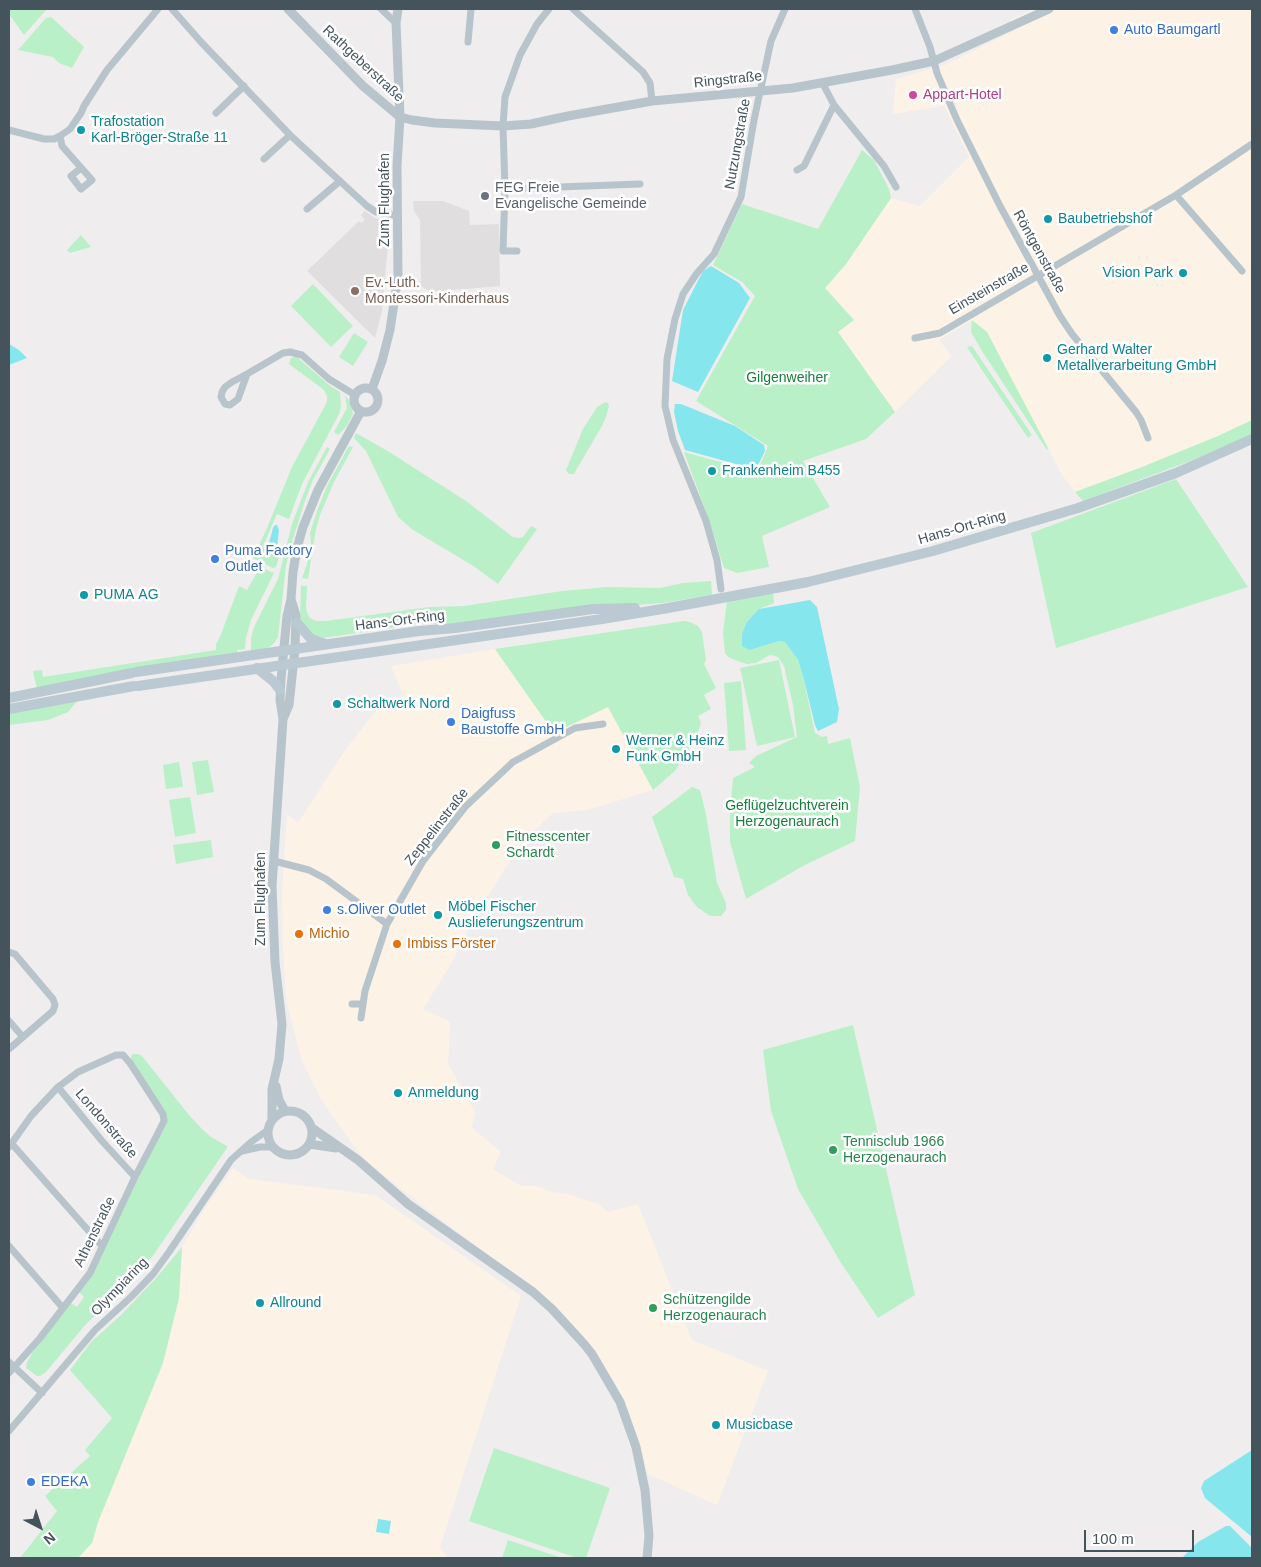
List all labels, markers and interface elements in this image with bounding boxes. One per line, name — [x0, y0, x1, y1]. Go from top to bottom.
street label: Rathgeberstraße — [319, 22, 407, 106]
place label: Auto Baumgartl — [1124, 22, 1220, 38]
marker: Auto Baumgartl — [1108, 24, 1120, 36]
street label: Ringstraße — [693, 68, 763, 92]
place label: Appart-Hotel — [923, 87, 1002, 103]
marker: Appart-Hotel — [907, 89, 919, 101]
street label: Nutzungstraße — [722, 97, 754, 191]
place label: Trafostation Karl-Bröger-Straße 11 — [91, 114, 228, 146]
marker: Trafostation Karl-Bröger-Straße 11 — [75, 124, 87, 136]
street label: Zum Flughafen — [377, 153, 393, 247]
place label: FEG Freie Evangelische Gemeinde — [495, 180, 647, 212]
marker: FEG Freie Evangelische Gemeinde — [479, 190, 491, 202]
street label: Röntgenstraße — [1009, 207, 1069, 297]
place label: Baubetriebshof — [1058, 211, 1152, 227]
marker: Baubetriebshof — [1042, 213, 1054, 225]
street label: Einsteinstraße — [946, 259, 1032, 319]
place label: Vision Park — [1102, 265, 1173, 281]
marker: Vision Park — [1177, 267, 1189, 279]
place label: Ev.-Luth. Montessori-Kinderhaus — [365, 275, 509, 308]
marker: Ev.-Luth. Montessori-Kinderhaus — [349, 285, 361, 297]
place label: Gerhard Walter Metallverarbeitung GmbH — [1057, 342, 1217, 374]
marker: Gerhard Walter Metallverarbeitung GmbH — [1041, 352, 1053, 364]
park label: Gilgenweiher — [746, 370, 828, 386]
place label: Frankenheim B455 — [722, 463, 840, 479]
marker: Frankenheim B455 — [706, 465, 718, 477]
street label: Hans-Ort-Ring — [916, 507, 1008, 549]
place label: Puma Factory Outlet — [225, 543, 312, 576]
marker: Puma Factory Outlet — [209, 553, 221, 565]
place label: PUMA AG — [94, 587, 159, 603]
marker: PUMA AG — [78, 589, 90, 601]
street label: Hans-Ort-Ring — [354, 607, 446, 635]
place label: Schaltwerk Nord — [347, 696, 450, 712]
marker: Schaltwerk Nord — [331, 698, 343, 710]
place label: Daigfuss Baustoffe GmbH — [461, 706, 564, 739]
marker: Daigfuss Baustoffe GmbH — [445, 716, 457, 728]
place label: Werner & Heinz Funk GmbH — [626, 733, 725, 766]
marker: Werner & Heinz Funk GmbH — [610, 743, 622, 755]
street label: Zeppelinstraße — [402, 785, 472, 869]
park label: Geflügelzuchtverein Herzogenaurach — [725, 798, 849, 830]
place label: Fitnesscenter Schardt — [506, 829, 590, 862]
marker: Fitnesscenter Schardt — [490, 839, 502, 851]
street label: Zum Flughafen — [253, 852, 269, 946]
place label: Möbel Fischer Auslieferungszentrum — [448, 899, 583, 932]
place label: s.Oliver Outlet — [337, 902, 426, 918]
marker: s.Oliver Outlet — [321, 904, 333, 916]
marker: Möbel Fischer Auslieferungszentrum — [432, 909, 444, 921]
place label: Michio — [309, 926, 349, 942]
marker: Michio — [293, 928, 305, 940]
place label: Imbiss Förster — [407, 936, 496, 952]
marker: Imbiss Förster — [391, 938, 403, 950]
place label: Anmeldung — [408, 1085, 479, 1101]
street label: Londonstraße — [71, 1086, 141, 1162]
marker: Anmeldung — [392, 1087, 404, 1099]
place label: Tennisclub 1966 Herzogenaurach — [843, 1134, 947, 1166]
marker: Tennisclub 1966 Herzogenaurach — [827, 1144, 839, 1156]
street label: Athenstraße — [71, 1194, 119, 1270]
street label: Olympiaring — [88, 1254, 152, 1320]
place label: Schützengilde Herzogenaurach — [663, 1292, 767, 1324]
place label: Allround — [270, 1295, 321, 1311]
marker: Allround — [254, 1297, 266, 1309]
marker: Schützengilde Herzogenaurach — [647, 1302, 659, 1314]
place label: Musicbase — [726, 1417, 793, 1433]
marker: Musicbase — [710, 1419, 722, 1431]
place label: EDEKA — [41, 1474, 88, 1490]
marker: EDEKA — [25, 1476, 37, 1488]
north arrow — [15, 1502, 65, 1552]
scale bar — [1086, 1520, 1196, 1552]
text: N — [41, 1529, 59, 1548]
text: 100 m — [1092, 1530, 1134, 1547]

